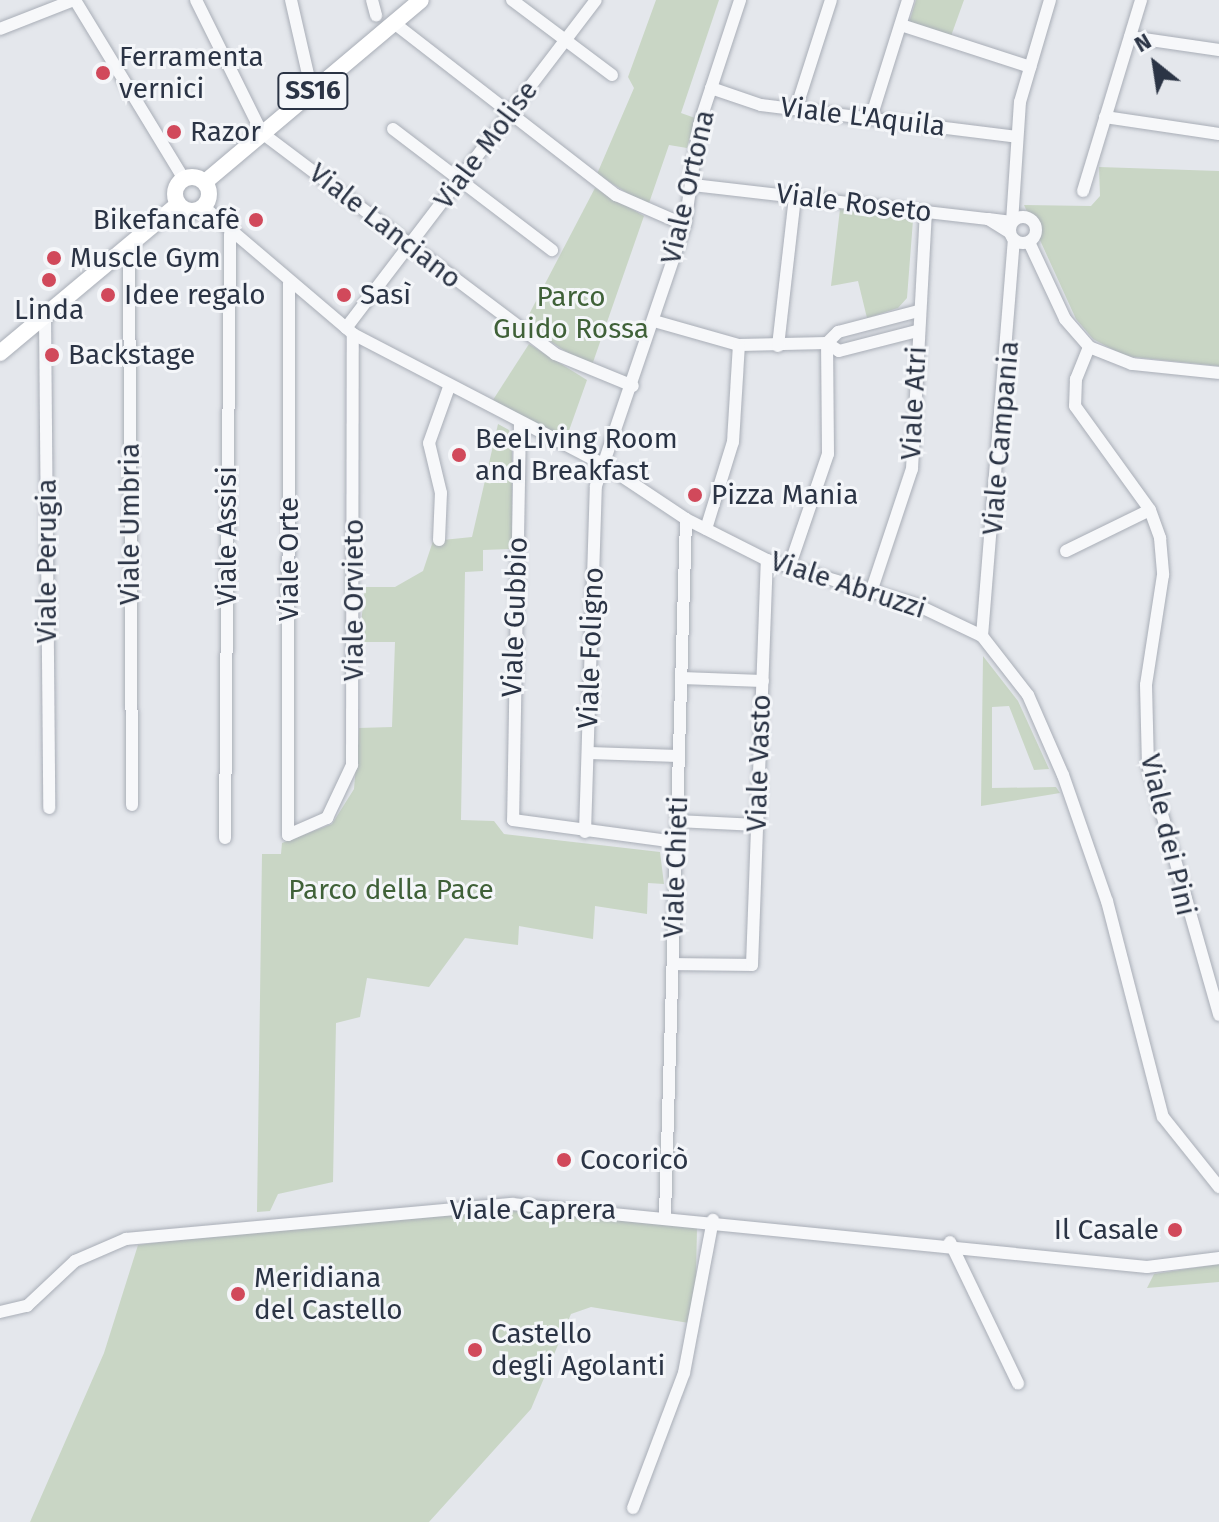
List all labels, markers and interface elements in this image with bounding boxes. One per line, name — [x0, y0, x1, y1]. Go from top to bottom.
north arrow — [1115, 24, 1195, 104]
text: N — [1130, 27, 1156, 58]
place label: Ferramenta vernici — [119, 40, 264, 106]
marker: Ferramenta vernici — [94, 64, 112, 82]
road number: SS16 — [277, 69, 349, 113]
street label: Viale Molise — [427, 74, 545, 216]
street label: Viale L'Aquila — [779, 90, 947, 144]
street label: Viale Ortona — [654, 107, 722, 267]
place label: Razor — [190, 115, 261, 149]
marker: Razor — [165, 123, 183, 141]
street label: Viale Lanciano — [302, 156, 468, 296]
street label: Viale Roseto — [774, 177, 934, 229]
place label: Bikefancafè — [93, 203, 240, 237]
marker: Bikefancafè — [247, 211, 265, 229]
place label: Muscle Gym — [70, 241, 221, 275]
marker: Muscle Gym — [45, 249, 63, 267]
marker: Linda — [40, 271, 58, 289]
place label: Idee regalo — [124, 278, 266, 312]
place label: Sasì — [360, 278, 411, 312]
park label: Parco Guido Rossa — [493, 280, 649, 346]
marker: Idee regalo — [99, 286, 117, 304]
marker: Sasì — [335, 286, 353, 304]
place label: Linda — [14, 293, 84, 327]
place label: Backstage — [68, 338, 195, 372]
street label: Viale Campania — [976, 339, 1026, 537]
street label: Viale Atri — [894, 345, 934, 461]
marker: Backstage — [43, 346, 61, 364]
place label: BeeLiving Room and Breakfast — [475, 422, 678, 488]
street label: Viale Umbria — [113, 443, 147, 605]
marker: BeeLiving Room and Breakfast — [450, 446, 468, 464]
street label: Viale Assisi — [210, 466, 244, 606]
place label: Pizza Mania — [711, 478, 858, 512]
street label: Viale Perugia — [30, 479, 64, 643]
marker: Pizza Mania — [686, 486, 704, 504]
street label: Viale Orte — [272, 497, 306, 621]
street label: Viale Orvieto — [337, 519, 371, 681]
street label: Viale Gubbio — [495, 536, 535, 698]
street label: Viale Abruzzi — [766, 544, 930, 626]
street label: Viale Foligno — [571, 567, 611, 729]
street label: Viale Vasto — [740, 694, 778, 832]
street label: Viale dei Pini — [1133, 751, 1203, 919]
street label: Viale Chieti — [657, 795, 695, 939]
park label: Parco della Pace — [288, 873, 494, 907]
place label: Cocoricò — [580, 1143, 689, 1177]
marker: Cocoricò — [555, 1151, 573, 1169]
street label: Viale Caprera — [450, 1193, 616, 1227]
place label: Il Casale — [1054, 1213, 1159, 1247]
marker: Il Casale — [1166, 1221, 1184, 1239]
place label: Meridiana del Castello — [254, 1261, 403, 1327]
marker: Meridiana del Castello — [229, 1285, 247, 1303]
place label: Castello degli Agolanti — [491, 1317, 665, 1383]
marker: Castello degli Agolanti — [466, 1341, 484, 1359]

